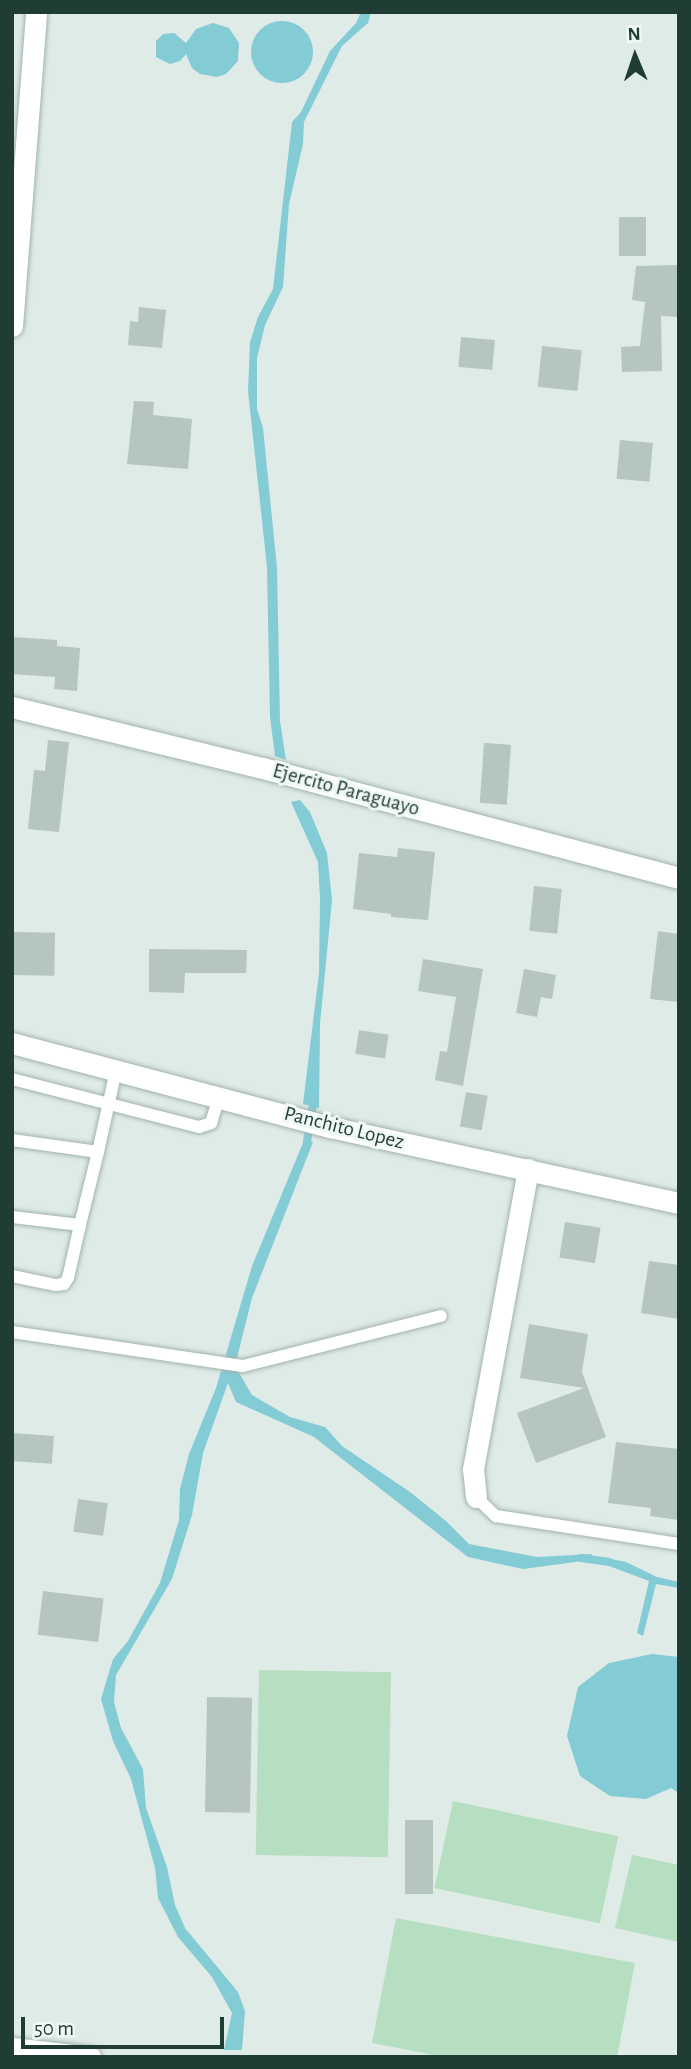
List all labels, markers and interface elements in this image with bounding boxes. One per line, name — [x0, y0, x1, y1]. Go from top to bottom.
north arrow — [600, 21, 670, 91]
text: N — [627, 25, 641, 44]
street label: Ejercito Paraguayo — [270, 758, 422, 822]
street label: Panchito Lopez — [281, 1101, 407, 1155]
scale bar — [24, 2002, 228, 2046]
text: 50 m — [34, 2018, 74, 2039]

